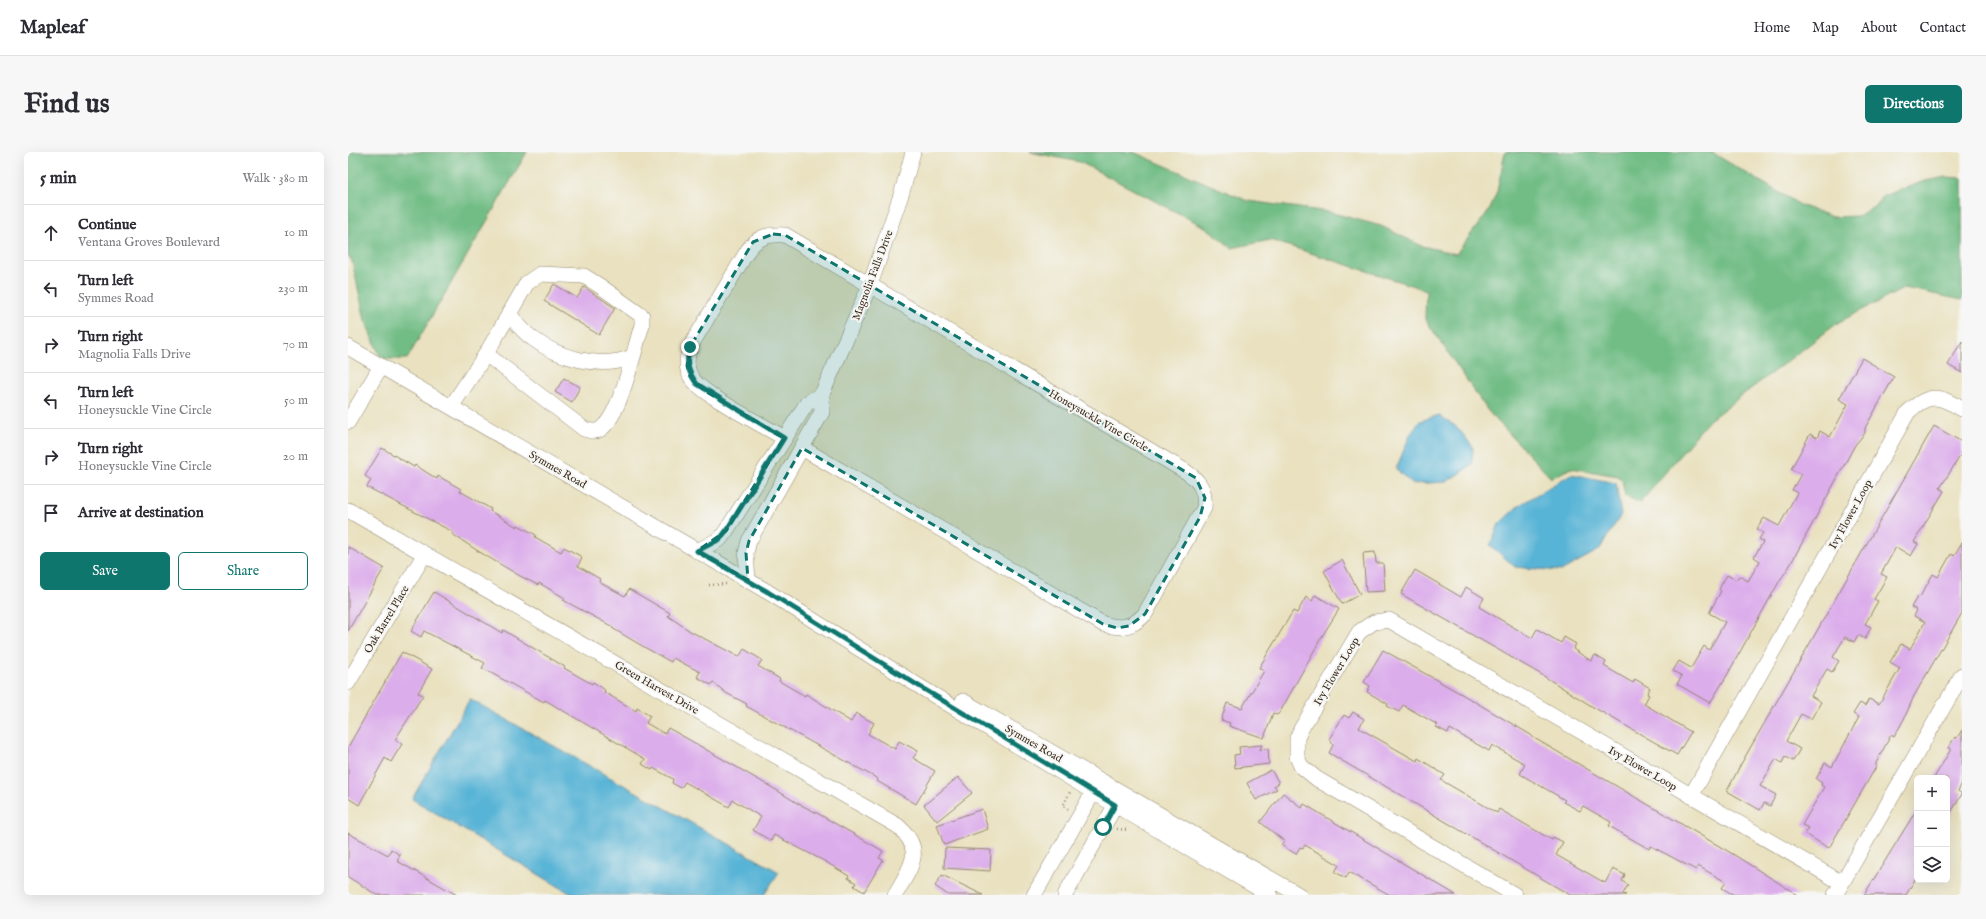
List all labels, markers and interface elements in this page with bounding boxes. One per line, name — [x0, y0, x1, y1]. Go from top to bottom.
text: Mapleaf — [20, 16, 85, 40]
text: Home — [1754, 19, 1790, 37]
text: Map — [1812, 19, 1839, 37]
text: About — [1861, 19, 1897, 37]
text: Contact — [1919, 19, 1966, 37]
button: Directions — [1865, 85, 1962, 123]
text: Find us — [24, 87, 110, 122]
text: 5 min — [40, 168, 77, 189]
text: Walk · 380 m — [243, 170, 308, 187]
text: Continue — [78, 215, 136, 234]
icon: ahead — [40, 222, 62, 244]
text: 10 m — [284, 224, 308, 241]
street label: Magnolia Falls Drive — [849, 228, 897, 322]
text: Ventana Groves Boulevard — [78, 234, 220, 251]
text: Turn left — [78, 271, 134, 290]
icon: left — [40, 278, 62, 300]
text: 230 m — [278, 280, 308, 297]
text: Symmes Road — [78, 290, 154, 307]
text: Turn right — [78, 327, 143, 346]
icon: right — [40, 334, 62, 356]
text: 70 m — [283, 336, 308, 353]
route end — [681, 338, 699, 356]
text: Magnolia Falls Drive — [78, 346, 191, 363]
text: Turn left — [78, 383, 134, 402]
street label: Honeysuckle Vine Circle — [1046, 387, 1151, 455]
icon: left — [40, 390, 62, 412]
text: 50 m — [284, 392, 308, 409]
text: Honeysuckle Vine Circle — [78, 402, 212, 419]
text: Turn right — [78, 439, 143, 458]
icon: right — [40, 446, 62, 468]
text: 20 m — [283, 448, 308, 465]
street label: Symmes Road — [526, 448, 589, 492]
text: Honeysuckle Vine Circle — [78, 458, 212, 475]
street label: Ivy Flower Loop — [1826, 477, 1876, 552]
icon: arrive — [40, 502, 62, 524]
text: Arrive at destination — [78, 503, 204, 522]
button: Save — [40, 552, 170, 590]
button: Share — [178, 552, 308, 590]
street label: Oak Barrel Place — [361, 583, 413, 656]
street label: Ivy Flower Loop — [1311, 635, 1363, 708]
street label: Green Harvest Drive — [612, 658, 701, 718]
street label: Symmes Road — [1002, 722, 1065, 766]
street label: Ivy Flower Loop — [1606, 743, 1680, 794]
map controls — [1914, 775, 1950, 883]
button: + — [1914, 775, 1950, 811]
button: − — [1914, 811, 1950, 847]
route start — [1094, 818, 1112, 836]
button: layers — [1914, 847, 1950, 883]

